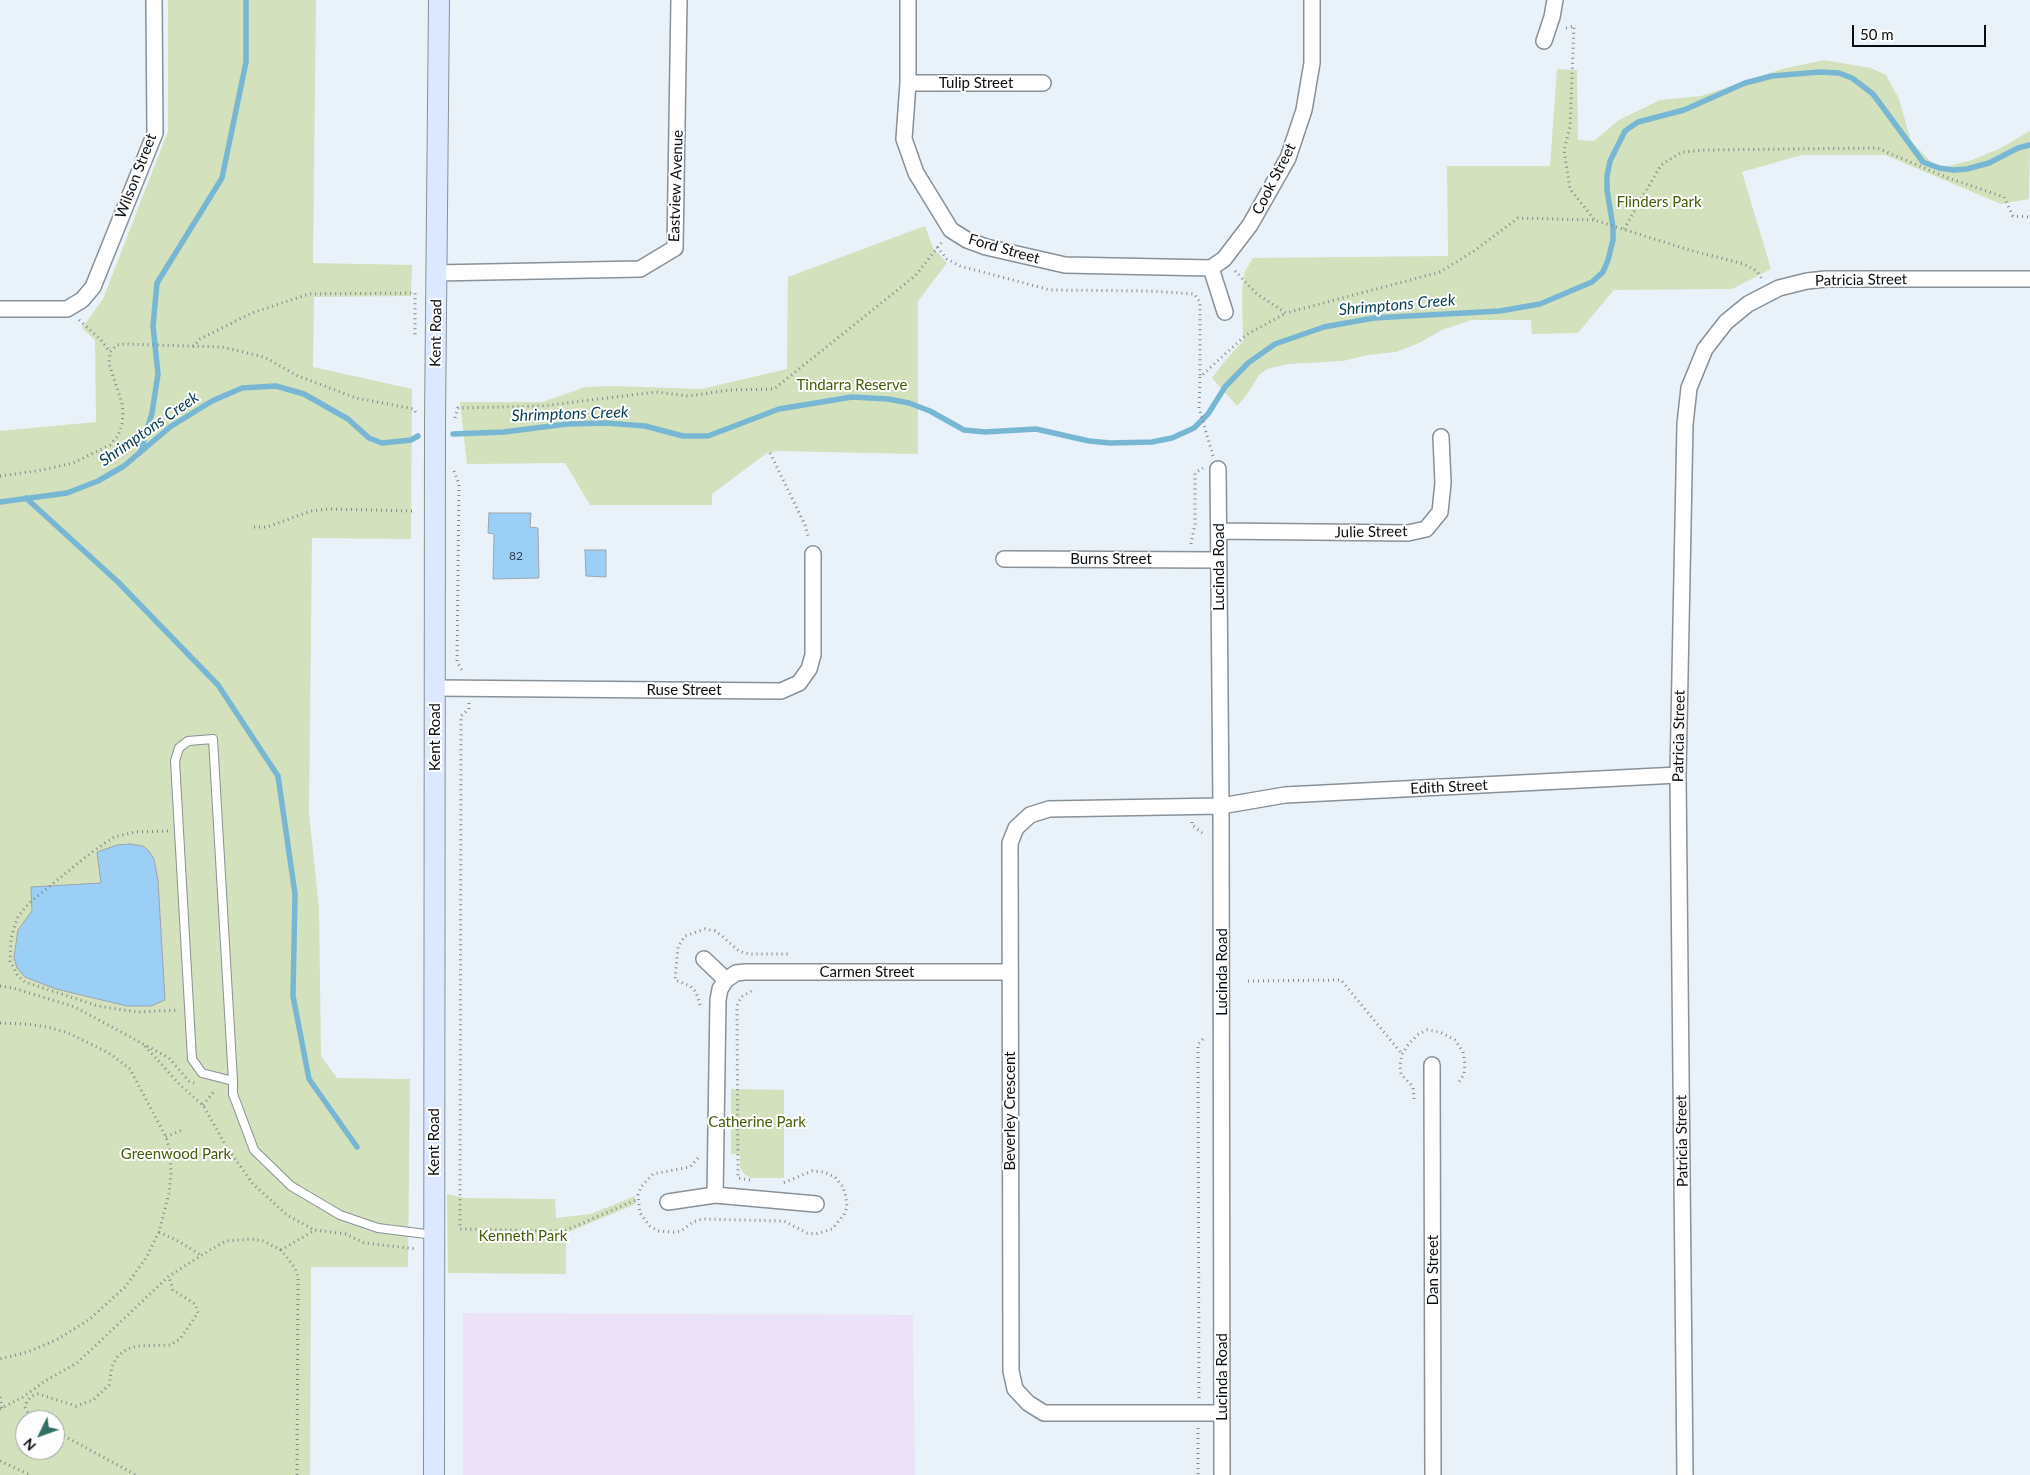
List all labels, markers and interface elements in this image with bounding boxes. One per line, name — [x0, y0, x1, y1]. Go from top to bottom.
scale bar — [1855, 15, 1989, 47]
text: 50 m — [1860, 25, 1894, 43]
street label: Tulip Street — [939, 74, 1013, 92]
street label: Eastview Avenue — [665, 130, 687, 242]
street label: Wilson Street — [112, 131, 160, 221]
street label: Cook Street — [1248, 140, 1300, 218]
park label: Flinders Park — [1616, 193, 1702, 211]
street label: Ford Street — [966, 230, 1042, 268]
street label: Patricia Street — [1815, 270, 1907, 290]
water label: Shrimptons Creek — [1338, 290, 1456, 320]
street label: Kent Road — [426, 299, 446, 367]
park label: Tindarra Reserve — [797, 376, 907, 394]
water label: Shrimptons Creek — [96, 388, 202, 470]
water label: Shrimptons Creek — [511, 402, 629, 426]
street label: Julie Street — [1334, 522, 1408, 542]
street label: Lucinda Road — [1210, 523, 1228, 611]
house number: 82 — [509, 549, 523, 563]
street label: Burns Street — [1070, 550, 1152, 568]
street label: Ruse Street — [646, 681, 722, 699]
street label: Patricia Street — [1669, 690, 1689, 782]
street label: Kent Road — [426, 703, 444, 771]
street label: Edith Street — [1410, 776, 1488, 798]
street label: Lucinda Road — [1213, 928, 1231, 1016]
street label: Carmen Street — [820, 963, 914, 981]
street label: Beverley Crescent — [1001, 1051, 1019, 1171]
street label: Patricia Street — [1672, 1095, 1692, 1187]
street label: Kent Road — [425, 1108, 443, 1176]
park label: Catherine Park — [708, 1113, 806, 1131]
park label: Greenwood Park — [121, 1145, 231, 1163]
park label: Kenneth Park — [479, 1227, 567, 1245]
street label: Dan Street — [1424, 1235, 1442, 1305]
street label: Lucinda Road — [1213, 1333, 1231, 1421]
north arrow — [15, 1410, 65, 1460]
text: N — [19, 1435, 39, 1454]

